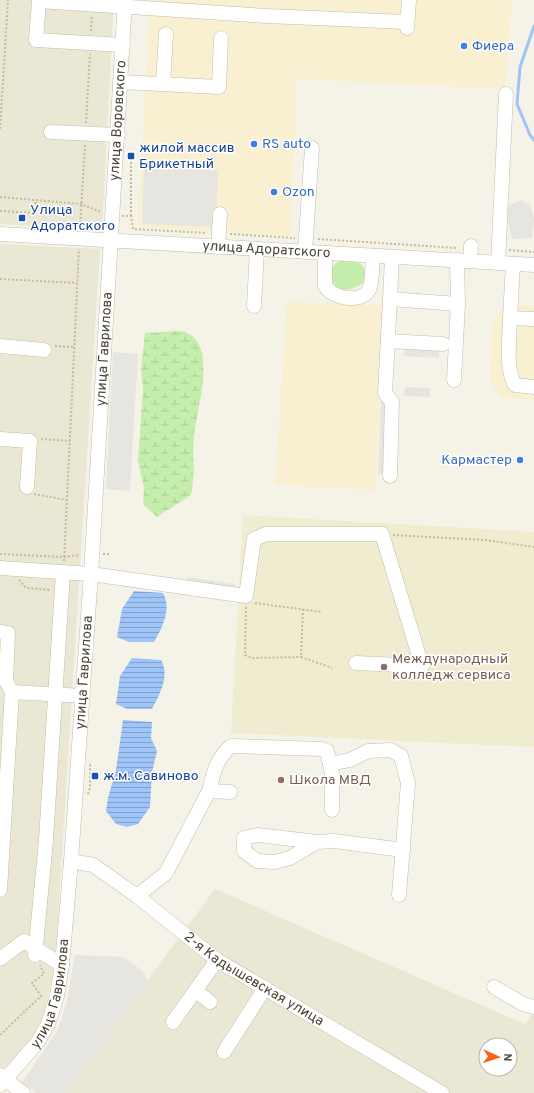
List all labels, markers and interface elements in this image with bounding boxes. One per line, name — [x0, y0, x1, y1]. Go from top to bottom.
place label: Фиера — [472, 38, 514, 55]
marker: Фиера — [459, 41, 469, 51]
street label: улица Воровского — [106, 59, 130, 182]
place label: RS auto — [262, 136, 311, 153]
marker: RS auto — [249, 139, 259, 149]
place label: жилой массив Брикетный — [139, 140, 235, 173]
marker: жилой массив Брикетный — [126, 151, 136, 161]
place label: Ozon — [282, 184, 315, 201]
marker: Ozon — [269, 187, 279, 197]
place label: Улица Адоратского — [30, 202, 115, 235]
marker: Улица Адоратского — [17, 213, 27, 223]
street label: улица Адоратского — [202, 237, 331, 262]
street label: улица Гаврилова — [92, 292, 116, 407]
place label: Кармастер — [441, 452, 512, 469]
marker: Кармастер — [515, 455, 525, 465]
street label: улица Гаврилова — [72, 615, 97, 730]
place label: Международный колледж сервиса — [392, 651, 511, 684]
marker: Международный колледж сервиса — [379, 662, 389, 672]
place label: ж.м. Савиново — [103, 768, 199, 785]
marker: ж.м. Савиново — [90, 771, 100, 781]
place label: Школа МВД — [289, 772, 371, 789]
marker: Школа МВД — [276, 775, 286, 785]
street label: 2-я Кадышевская улица — [180, 928, 327, 1030]
street label: улица Гаврилова — [27, 938, 73, 1052]
north arrow — [478, 1037, 518, 1077]
text: N — [500, 1053, 514, 1062]

